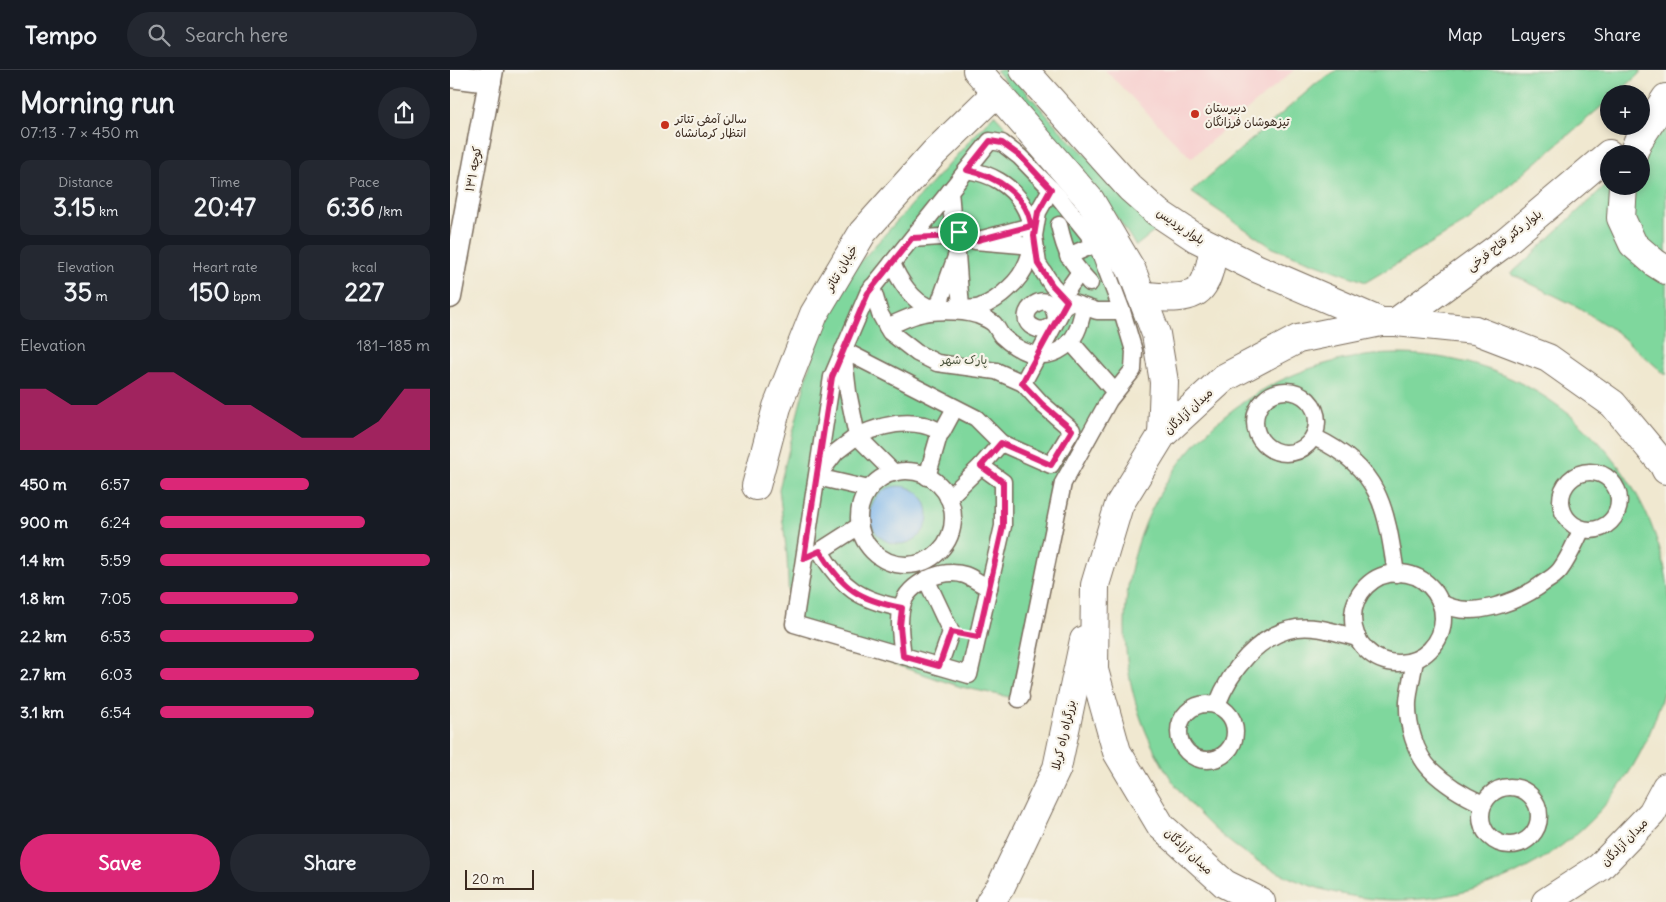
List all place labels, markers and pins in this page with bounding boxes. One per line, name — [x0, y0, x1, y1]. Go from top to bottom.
place label: دبیرستان تیزهوشان فرزانگان — [1205, 100, 1290, 129]
marker: دبیرستان تیزهوشان فرزانگان — [1189, 108, 1201, 120]
place label: سالن آمفی تئاتر انتظار کرمانشاه — [674, 111, 747, 140]
marker: سالن آمفی تئاتر انتظار کرمانشاه — [659, 119, 671, 131]
pin — [938, 211, 980, 253]

